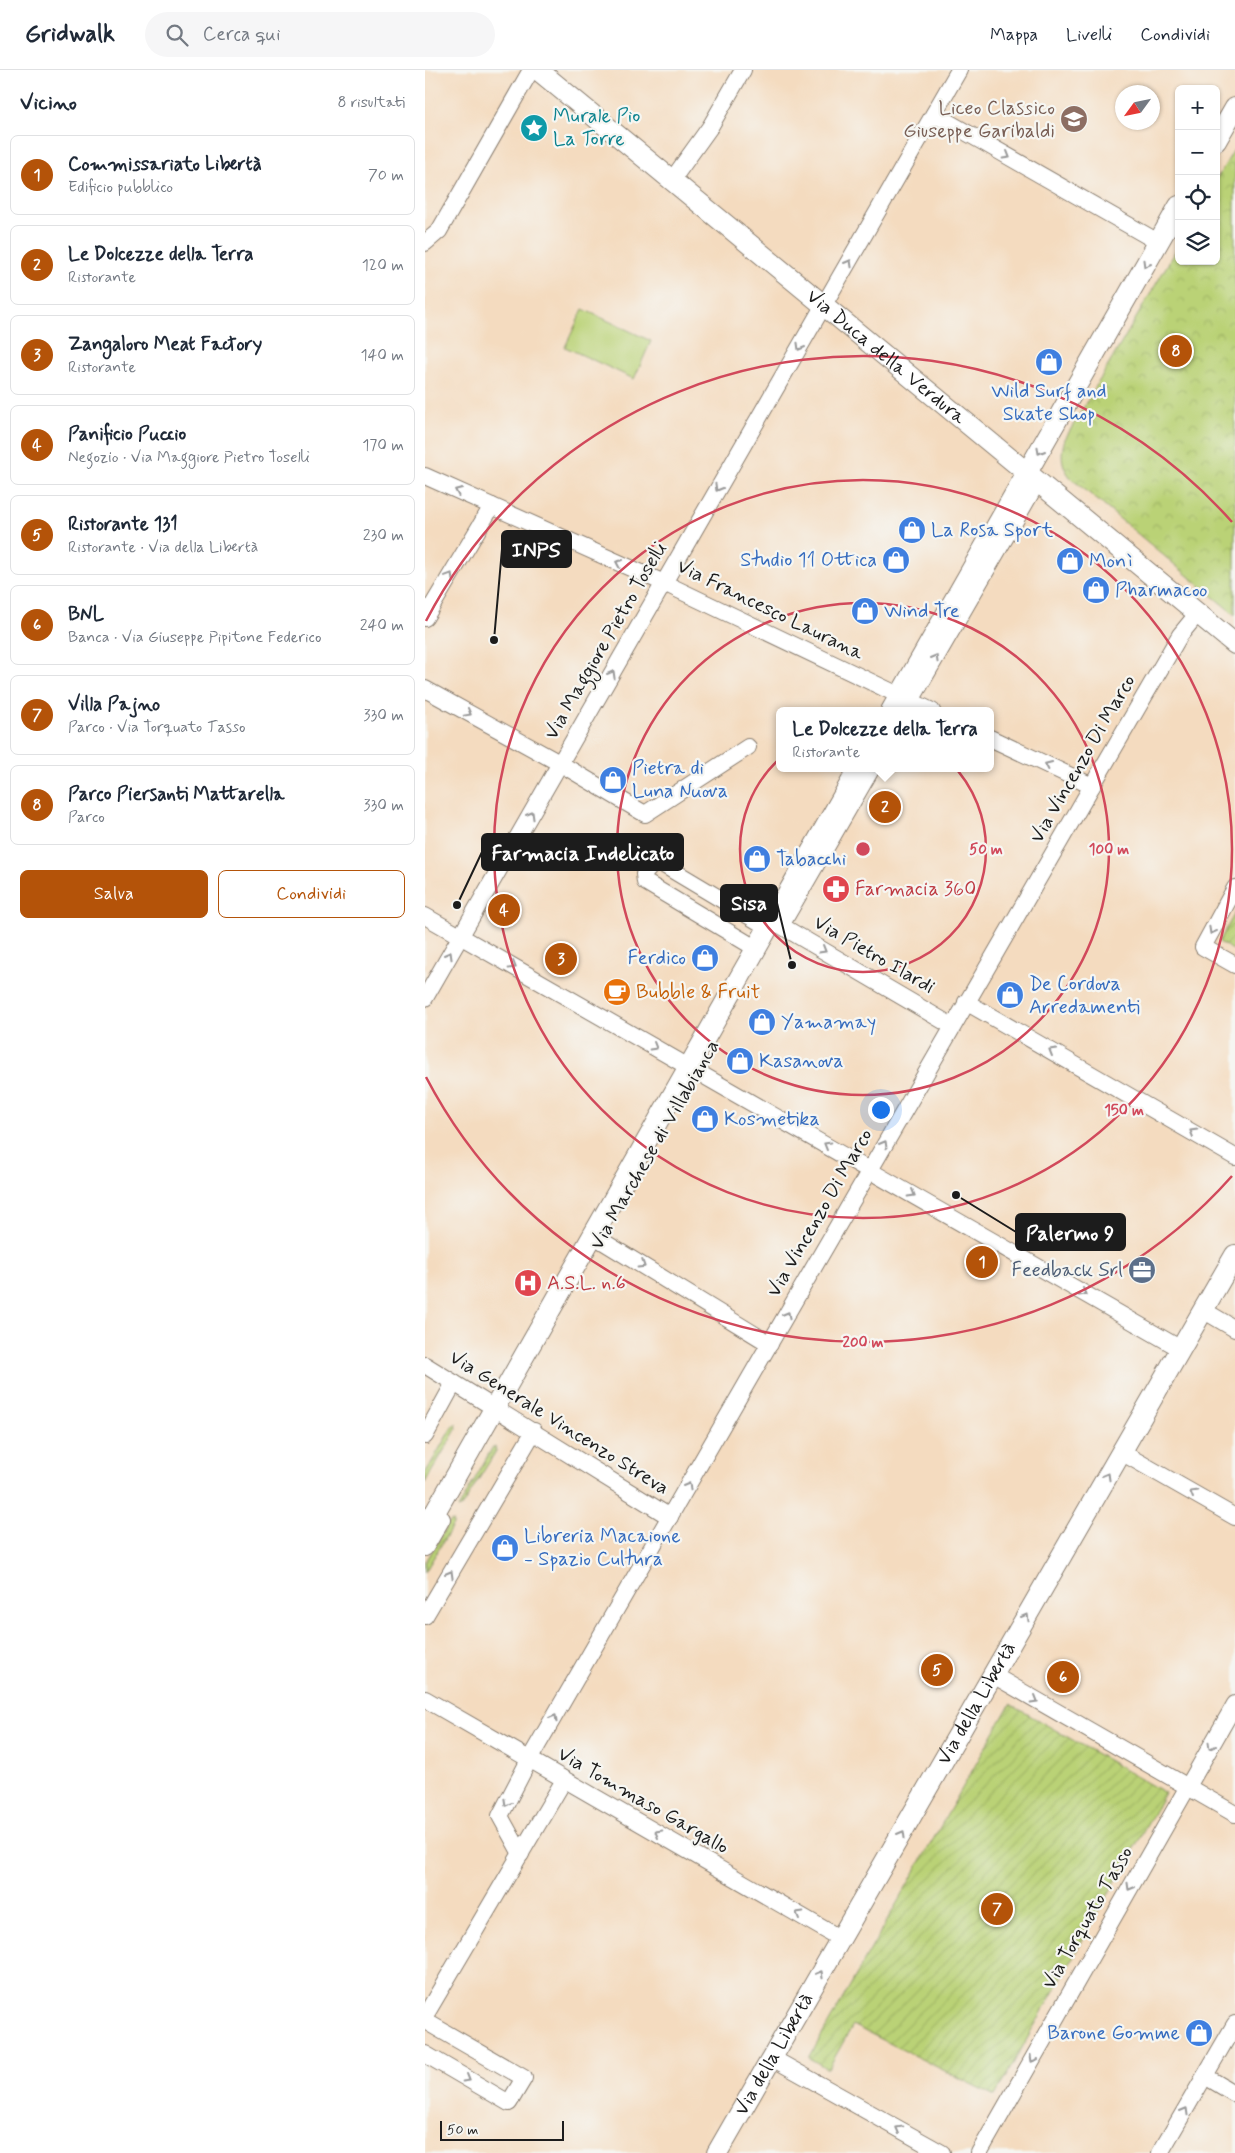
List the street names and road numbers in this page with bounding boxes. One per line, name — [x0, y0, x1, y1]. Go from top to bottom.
street label: Via Duca della Verdura — [801, 283, 972, 431]
street label: Via Maggiore Pietro Toselli — [538, 537, 675, 746]
street label: Via Francesco Laurana — [672, 553, 869, 667]
street label: Via Vincenzo Di Marco — [1024, 670, 1142, 848]
street label: Via Pietro Ilardi — [808, 909, 940, 1001]
street label: Via Marchese di Villabianca — [584, 1035, 726, 1255]
street label: Via Vincenzo Di Marco — [761, 1124, 879, 1302]
street label: Via Generale Vincenzo Streva — [444, 1344, 674, 1502]
street label: Via della Libertà — [930, 1637, 1022, 1770]
street label: Via Tommaso Gargallo — [552, 1741, 734, 1861]
street label: Via Torquato Tasso — [1036, 1842, 1140, 1994]
street label: Via della Libertà — [728, 1988, 820, 2121]

